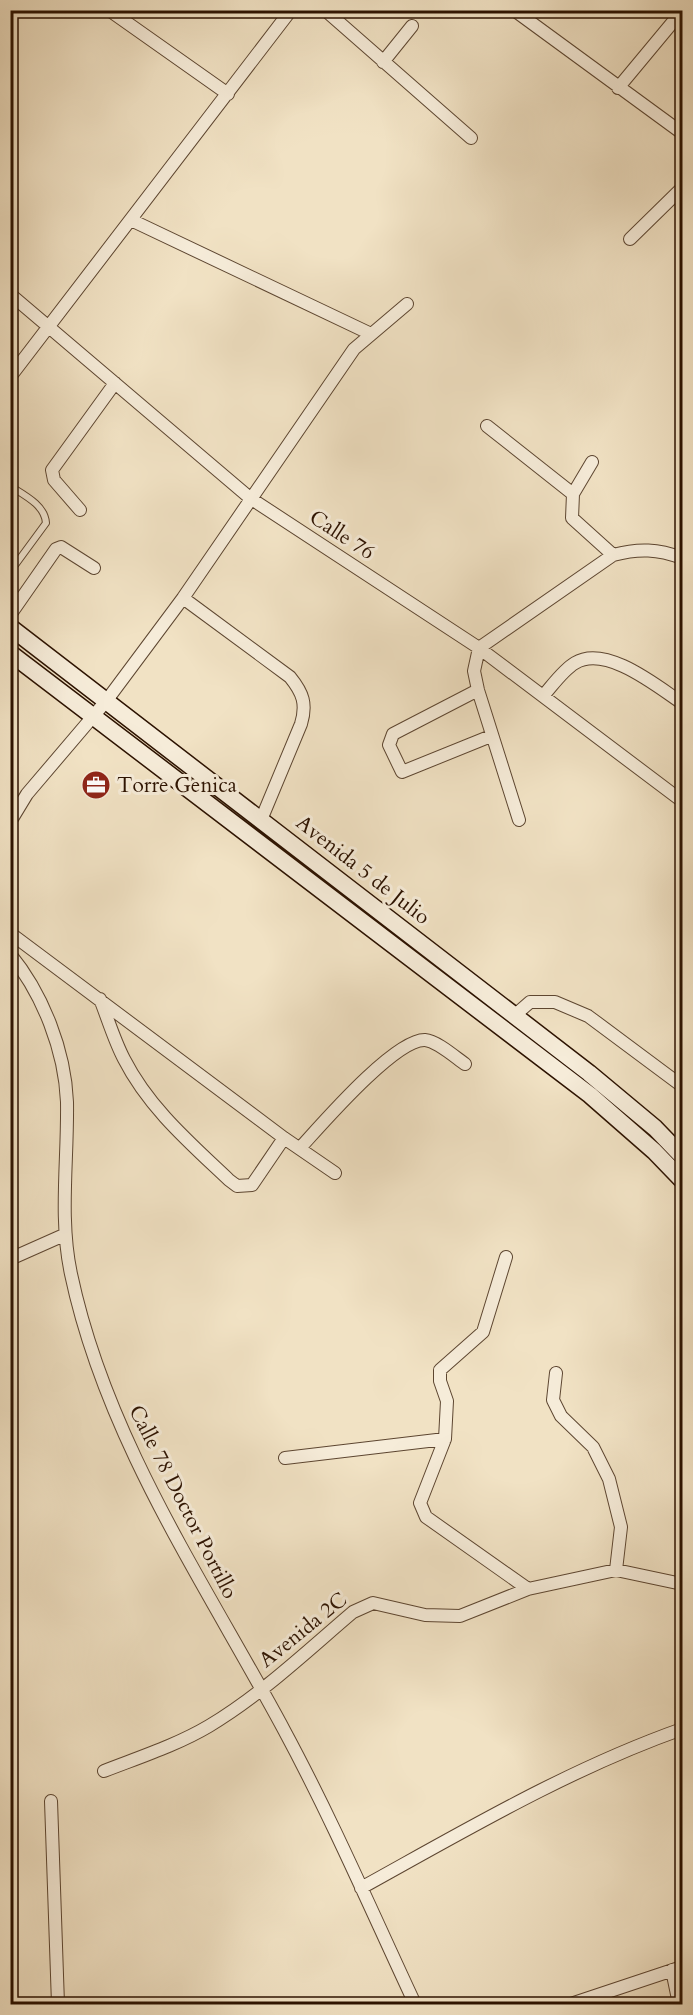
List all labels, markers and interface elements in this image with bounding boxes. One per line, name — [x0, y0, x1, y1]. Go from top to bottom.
street label: Calle 76 — [304, 503, 380, 567]
office icon: Torre Genica — [80, 769, 112, 801]
place label: Torre Genica — [117, 771, 237, 800]
street label: Avenida 5 de Julio — [290, 808, 436, 932]
street label: Calle 78 Doctor Portillo — [122, 1400, 244, 1604]
street label: Avenida 2C — [253, 1585, 353, 1675]

